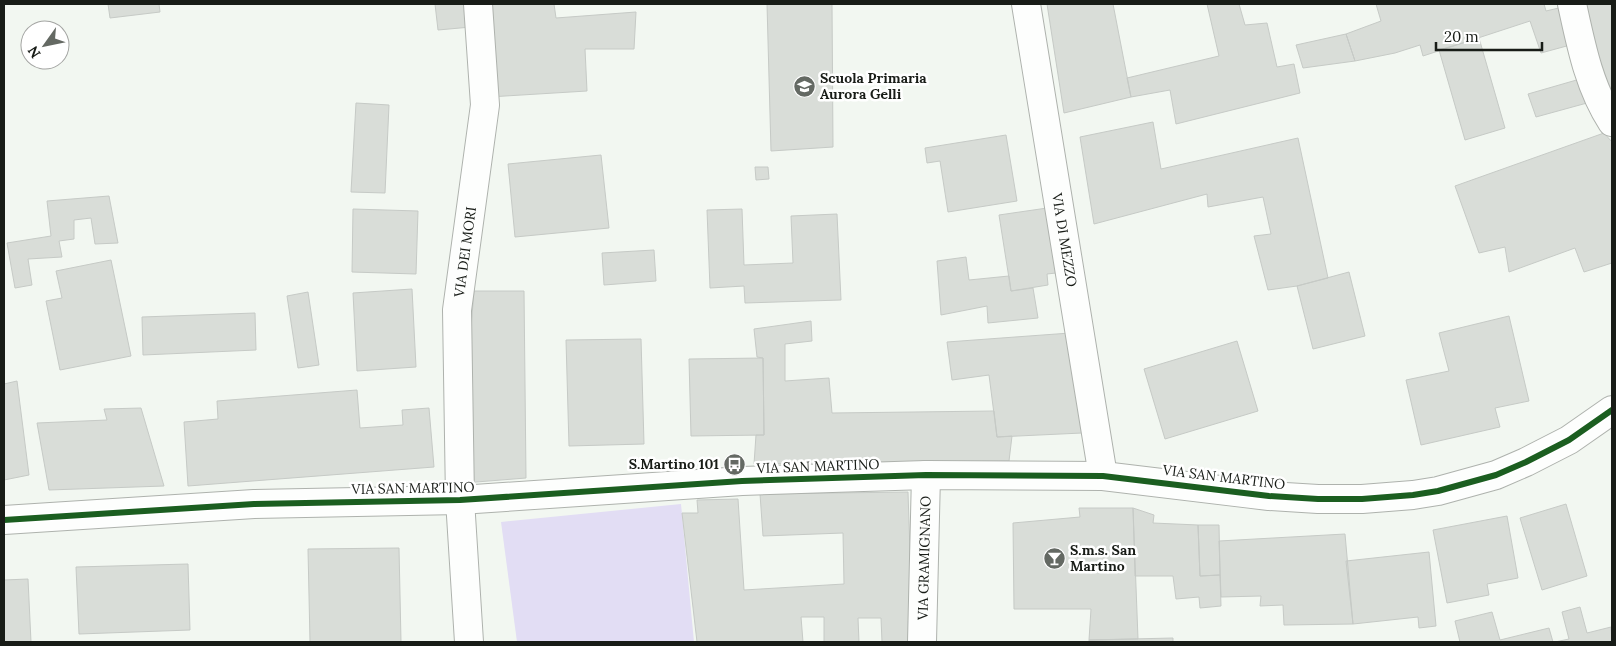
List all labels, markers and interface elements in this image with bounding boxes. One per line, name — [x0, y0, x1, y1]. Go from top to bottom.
north arrow — [20, 20, 70, 70]
scale bar — [1436, 20, 1542, 52]
text: 20 m — [1444, 27, 1479, 46]
text: N — [24, 42, 45, 62]
place label: Scuola Primaria Aurora Gelli — [820, 69, 927, 103]
school or university icon: Scuola Primaria Aurora Gelli — [792, 74, 816, 98]
street label: VIA DI MEZZO — [1048, 191, 1081, 288]
street label: VIA DEI MORI — [450, 206, 480, 299]
bus stop icon: S.Martino 101 — [723, 452, 747, 476]
place label: S.Martino 101 — [629, 455, 719, 473]
street label: VIA SAN MARTINO — [755, 455, 880, 477]
street label: VIA SAN MARTINO — [1161, 460, 1286, 493]
street label: VIA SAN MARTINO — [350, 478, 475, 498]
street label: VIA GRAMIGNANO — [913, 496, 934, 621]
place label: S.m.s. San Martino — [1070, 541, 1136, 575]
bar icon: S.m.s. San Martino — [1042, 546, 1066, 570]

